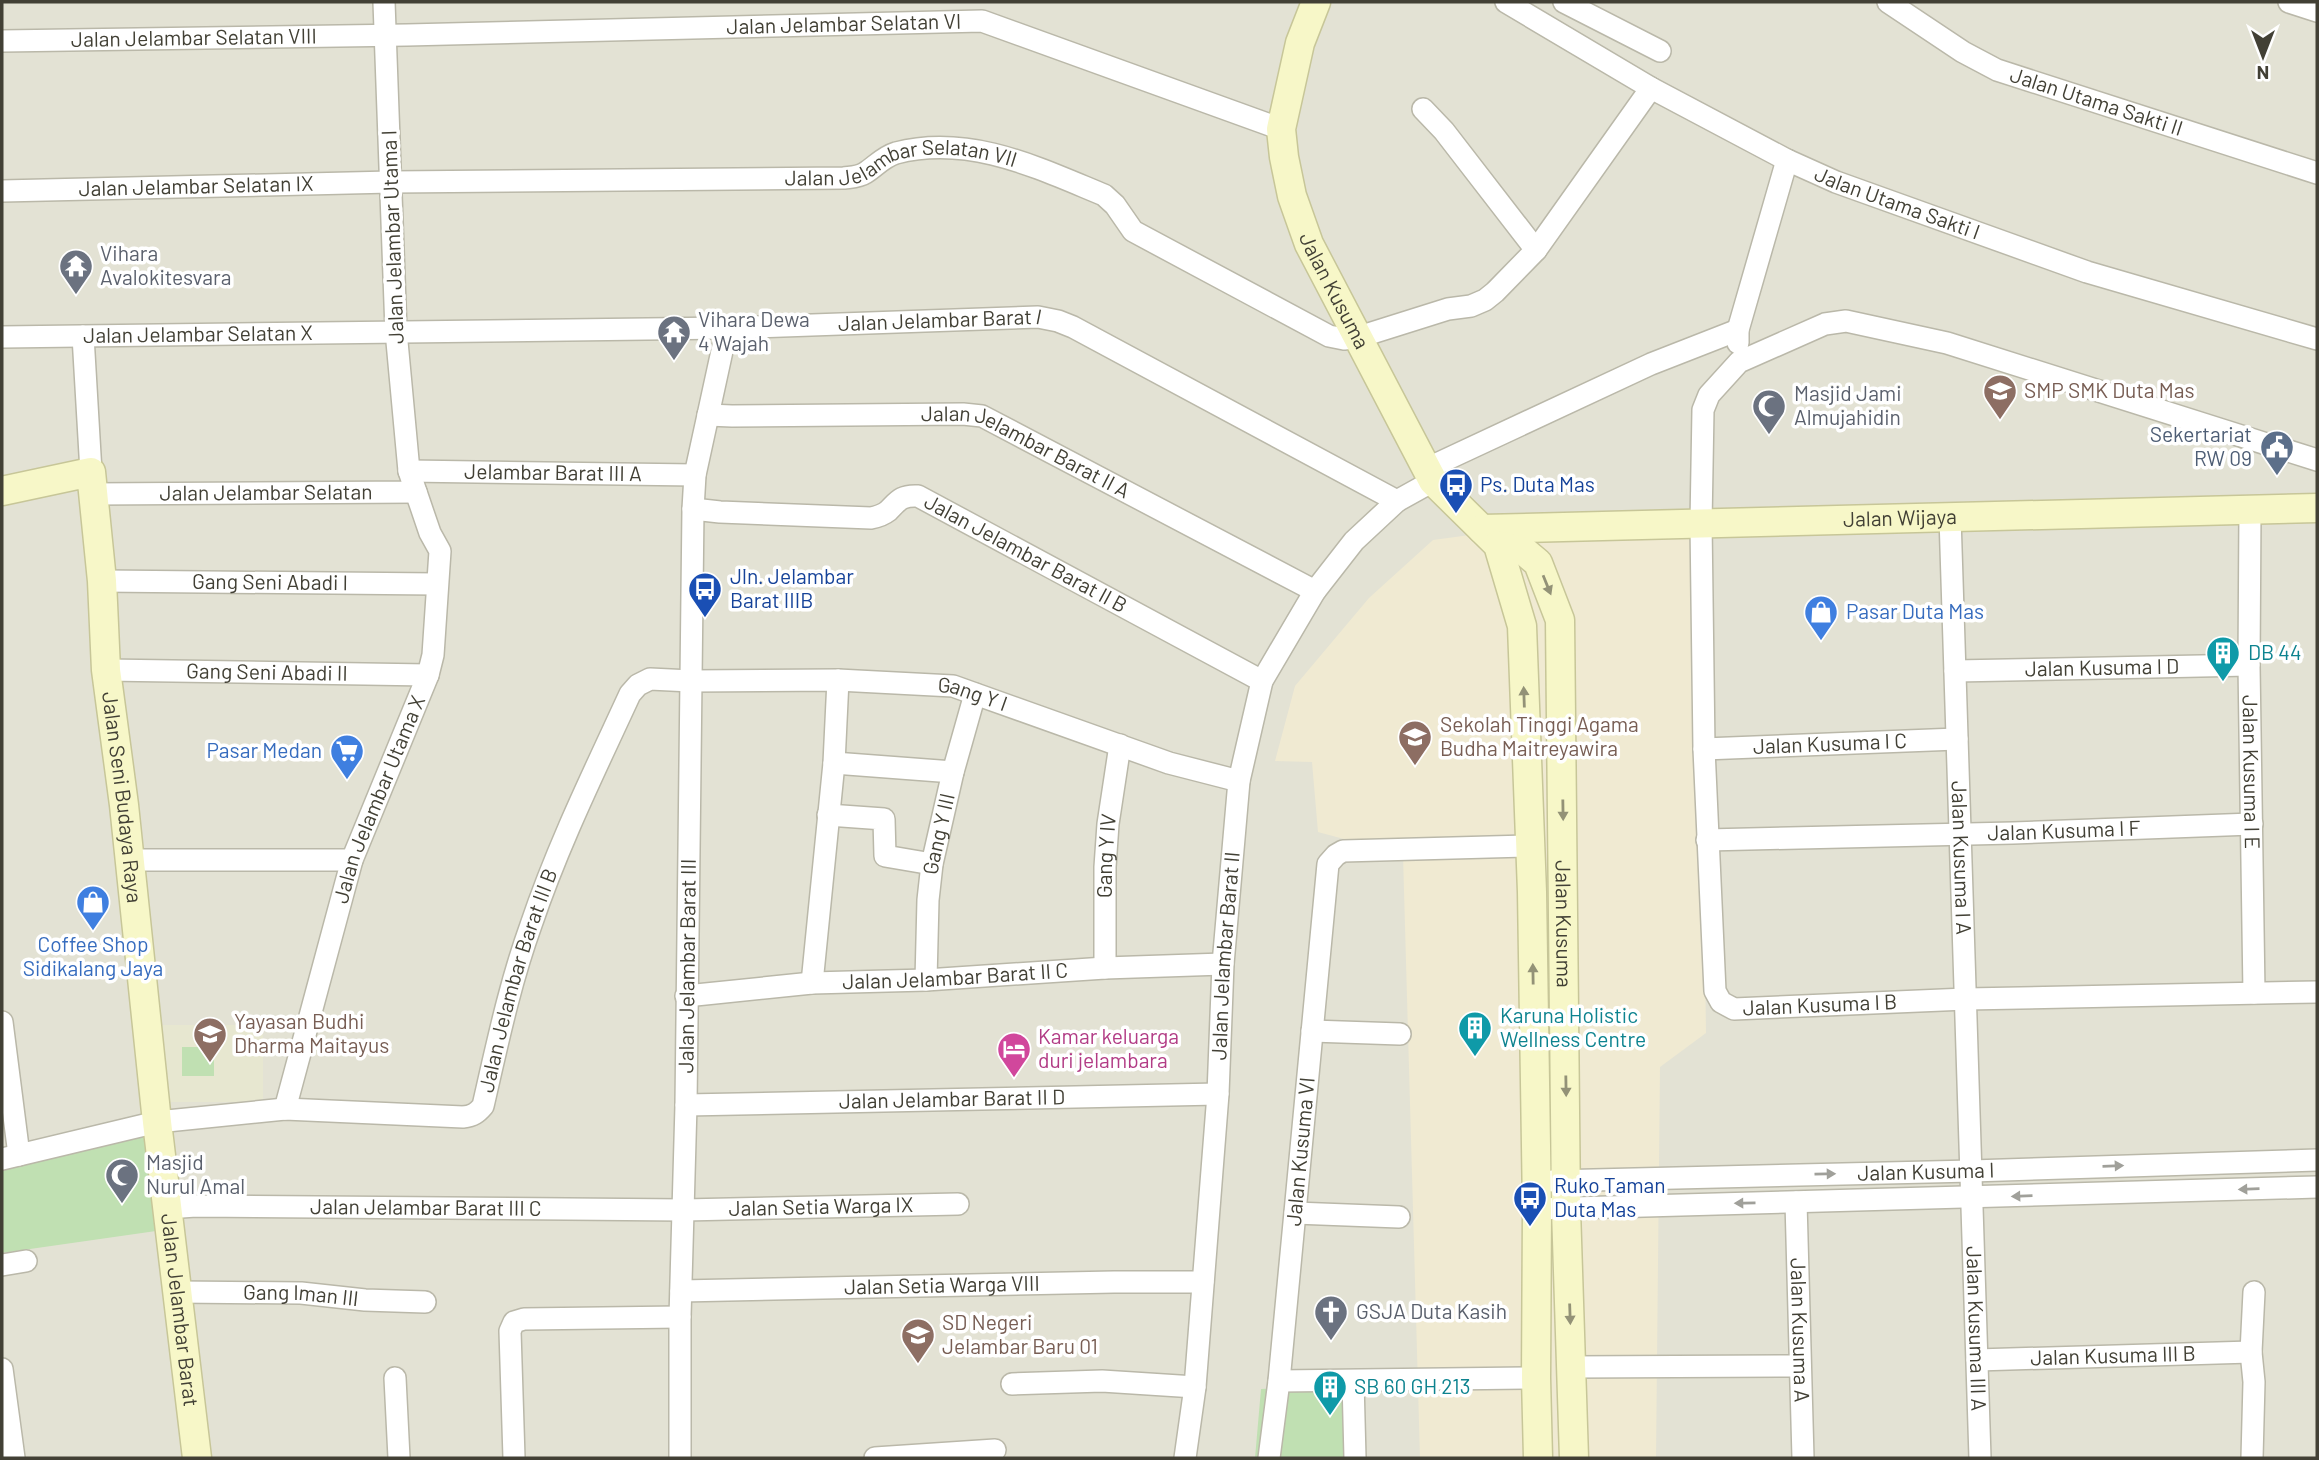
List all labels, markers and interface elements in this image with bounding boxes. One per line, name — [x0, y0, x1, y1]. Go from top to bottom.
street label: Jalan Jelambar Selatan VI — [726, 8, 962, 38]
north arrow — [2228, 21, 2298, 91]
street label: Jalan Jelambar Selatan VIII — [71, 22, 317, 51]
street label: Jalan Utama Sakti II — [2007, 61, 2186, 140]
text: N — [2257, 62, 2269, 85]
street label: Jalan Jelambar Utama I — [375, 130, 408, 344]
street label: Jalan Jelambar Selatan VII — [785, 133, 1020, 190]
street label: Jalan Utama Sakti I — [1811, 160, 1984, 244]
street label: Jalan Jelambar Selatan IX — [78, 170, 314, 200]
street label: Jalan Kusuma — [1295, 229, 1376, 353]
place label: Vihara Avalokitesvara — [100, 240, 231, 289]
temple icon: Vihara Avalokitesvara — [57, 247, 95, 296]
street label: Jalan Jelambar Barat I — [838, 303, 1044, 335]
place label: Vihara Dewa 4 Wajah — [698, 306, 810, 355]
temple icon: Vihara Dewa 4 Wajah — [655, 313, 693, 362]
street label: Jalan Jelambar Selatan X — [83, 319, 313, 347]
school or university icon: SMP SMK Duta Mas — [1981, 372, 2019, 421]
place label: SMP SMK Duta Mas — [2024, 377, 2195, 402]
place label: Masjid Jami Almujahidin — [1794, 380, 1902, 429]
mosque icon: Masjid Jami Almujahidin — [1750, 387, 1788, 436]
street label: Jalan Jelambar Barat II A — [921, 400, 1135, 503]
place label: Sekertariat RW 09 — [2150, 421, 2252, 470]
public building icon: Sekertariat RW 09 — [2258, 428, 2296, 477]
street label: Jelambar Barat III A — [464, 458, 642, 485]
bus stop icon: Ps. Duta Mas — [1437, 466, 1475, 515]
place label: Ps. Duta Mas — [1480, 471, 1595, 496]
street label: Jalan Jelambar Selatan — [159, 478, 373, 505]
street label: Jalan Jelambar Barat II B — [921, 488, 1132, 617]
street label: Jalan Wijaya — [1843, 503, 1957, 531]
place label: Jln. Jelambar Barat IIIB — [730, 563, 854, 612]
street label: Gang Seni Abadi I — [192, 568, 348, 594]
bus stop icon: Jln. Jelambar Barat IIIB — [686, 570, 724, 619]
one-way arrow — [1542, 574, 1553, 595]
shop icon: Pasar Duta Mas — [1802, 593, 1840, 642]
place label: Pasar Duta Mas — [1846, 598, 1984, 623]
building icon: DB 44 — [2204, 634, 2242, 683]
place label: DB 44 — [2248, 639, 2302, 664]
street label: Jalan Kusuma I D — [2024, 652, 2179, 681]
street label: Gang Seni Abadi II — [186, 657, 348, 685]
street label: Gang Y I — [937, 671, 1011, 715]
one-way arrow — [1518, 686, 1530, 708]
street label: Jalan Seni Budaya Raya — [98, 690, 148, 904]
street label: Jalan Jelambar Utama X — [327, 691, 429, 906]
street label: Jalan Kusuma I E — [2238, 695, 2266, 849]
place label: Sekolah Tinggi Agama Budha Maitreyawira — [1440, 711, 1639, 760]
school or university icon: Sekolah Tinggi Agama Budha Maitreyawira — [1396, 718, 1434, 767]
street label: Jalan Kusuma I C — [1752, 727, 1907, 758]
supermarket icon: Pasar Medan — [328, 732, 366, 781]
place label: Pasar Medan — [207, 737, 322, 762]
street label: Jalan Kusuma I A — [1947, 780, 1977, 935]
street label: Gang Y III — [917, 791, 959, 876]
one-way arrow — [1557, 799, 1568, 821]
street label: Gang Y IV — [1091, 812, 1120, 898]
street label: Jalan Kusuma I F — [1987, 814, 2141, 845]
street label: Jalan Jelambar Barat II — [1205, 850, 1244, 1061]
street label: Jalan Jelambar Barat III — [672, 859, 700, 1073]
street label: Jalan Kusuma — [1551, 860, 1578, 988]
street label: Jalan Jelambar Barat III B — [473, 865, 562, 1095]
shop icon: Coffee Shop Sidikalang Jaya — [74, 883, 112, 932]
place label: Coffee Shop Sidikalang Jaya — [23, 931, 163, 980]
street label: Jalan Jelambar Barat II C — [842, 957, 1069, 993]
one-way arrow — [1528, 962, 1539, 984]
street label: Jalan Kusuma I B — [1742, 988, 1898, 1020]
place label: Karuna Holistic Wellness Centre — [1500, 1002, 1646, 1051]
place label: Yayasan Budhi Dharma Maitayus — [234, 1008, 389, 1057]
building icon: Karuna Holistic Wellness Centre — [1456, 1009, 1494, 1058]
school or university icon: Yayasan Budhi Dharma Maitayus — [191, 1015, 229, 1064]
place label: Kamar keluarga duri jelambara — [1038, 1023, 1179, 1072]
hotel icon: Kamar keluarga duri jelambara — [995, 1030, 1033, 1079]
one-way arrow — [1560, 1075, 1572, 1097]
street label: Jalan Kusuma VI — [1280, 1076, 1319, 1227]
street label: Jalan Jelambar Barat II D — [839, 1083, 1065, 1113]
place label: Masjid Nurul Amal — [146, 1149, 245, 1198]
mosque icon: Masjid Nurul Amal — [103, 1156, 141, 1205]
street label: Jalan Kusuma I — [1857, 1156, 1995, 1185]
one-way arrow — [2103, 1161, 2125, 1172]
one-way arrow — [1814, 1169, 1836, 1180]
place label: Ruko Taman Duta Mas — [1554, 1172, 1666, 1221]
bus stop icon: Ruko Taman Duta Mas — [1511, 1179, 1549, 1228]
one-way arrow — [2238, 1183, 2260, 1195]
street label: Jalan Setia Warga IX — [728, 1191, 914, 1220]
one-way arrow — [2010, 1191, 2032, 1202]
street label: Jalan Jelambar Barat III C — [310, 1193, 542, 1220]
one-way arrow — [1734, 1198, 1756, 1209]
street label: Jalan Jelambar Barat — [157, 1212, 205, 1408]
street label: Jalan Kusuma III A — [1962, 1246, 1993, 1412]
street label: Jalan Kusuma A — [1787, 1257, 1815, 1403]
street label: Jalan Setia Warga VIII — [844, 1270, 1040, 1299]
street label: Gang Iman III — [243, 1279, 360, 1310]
church icon: GSJA Duta Kasih — [1312, 1293, 1350, 1342]
place label: GSJA Duta Kasih — [1356, 1298, 1507, 1323]
one-way arrow — [1565, 1303, 1576, 1325]
place label: SD Negeri Jelambar Baru 01 — [942, 1309, 1098, 1358]
school or university icon: SD Negeri Jelambar Baru 01 — [899, 1316, 937, 1365]
street label: Jalan Kusuma III B — [2030, 1340, 2196, 1369]
building icon: SB 60 GH 213 — [1311, 1368, 1349, 1417]
place label: SB 60 GH 213 — [1354, 1373, 1470, 1398]

